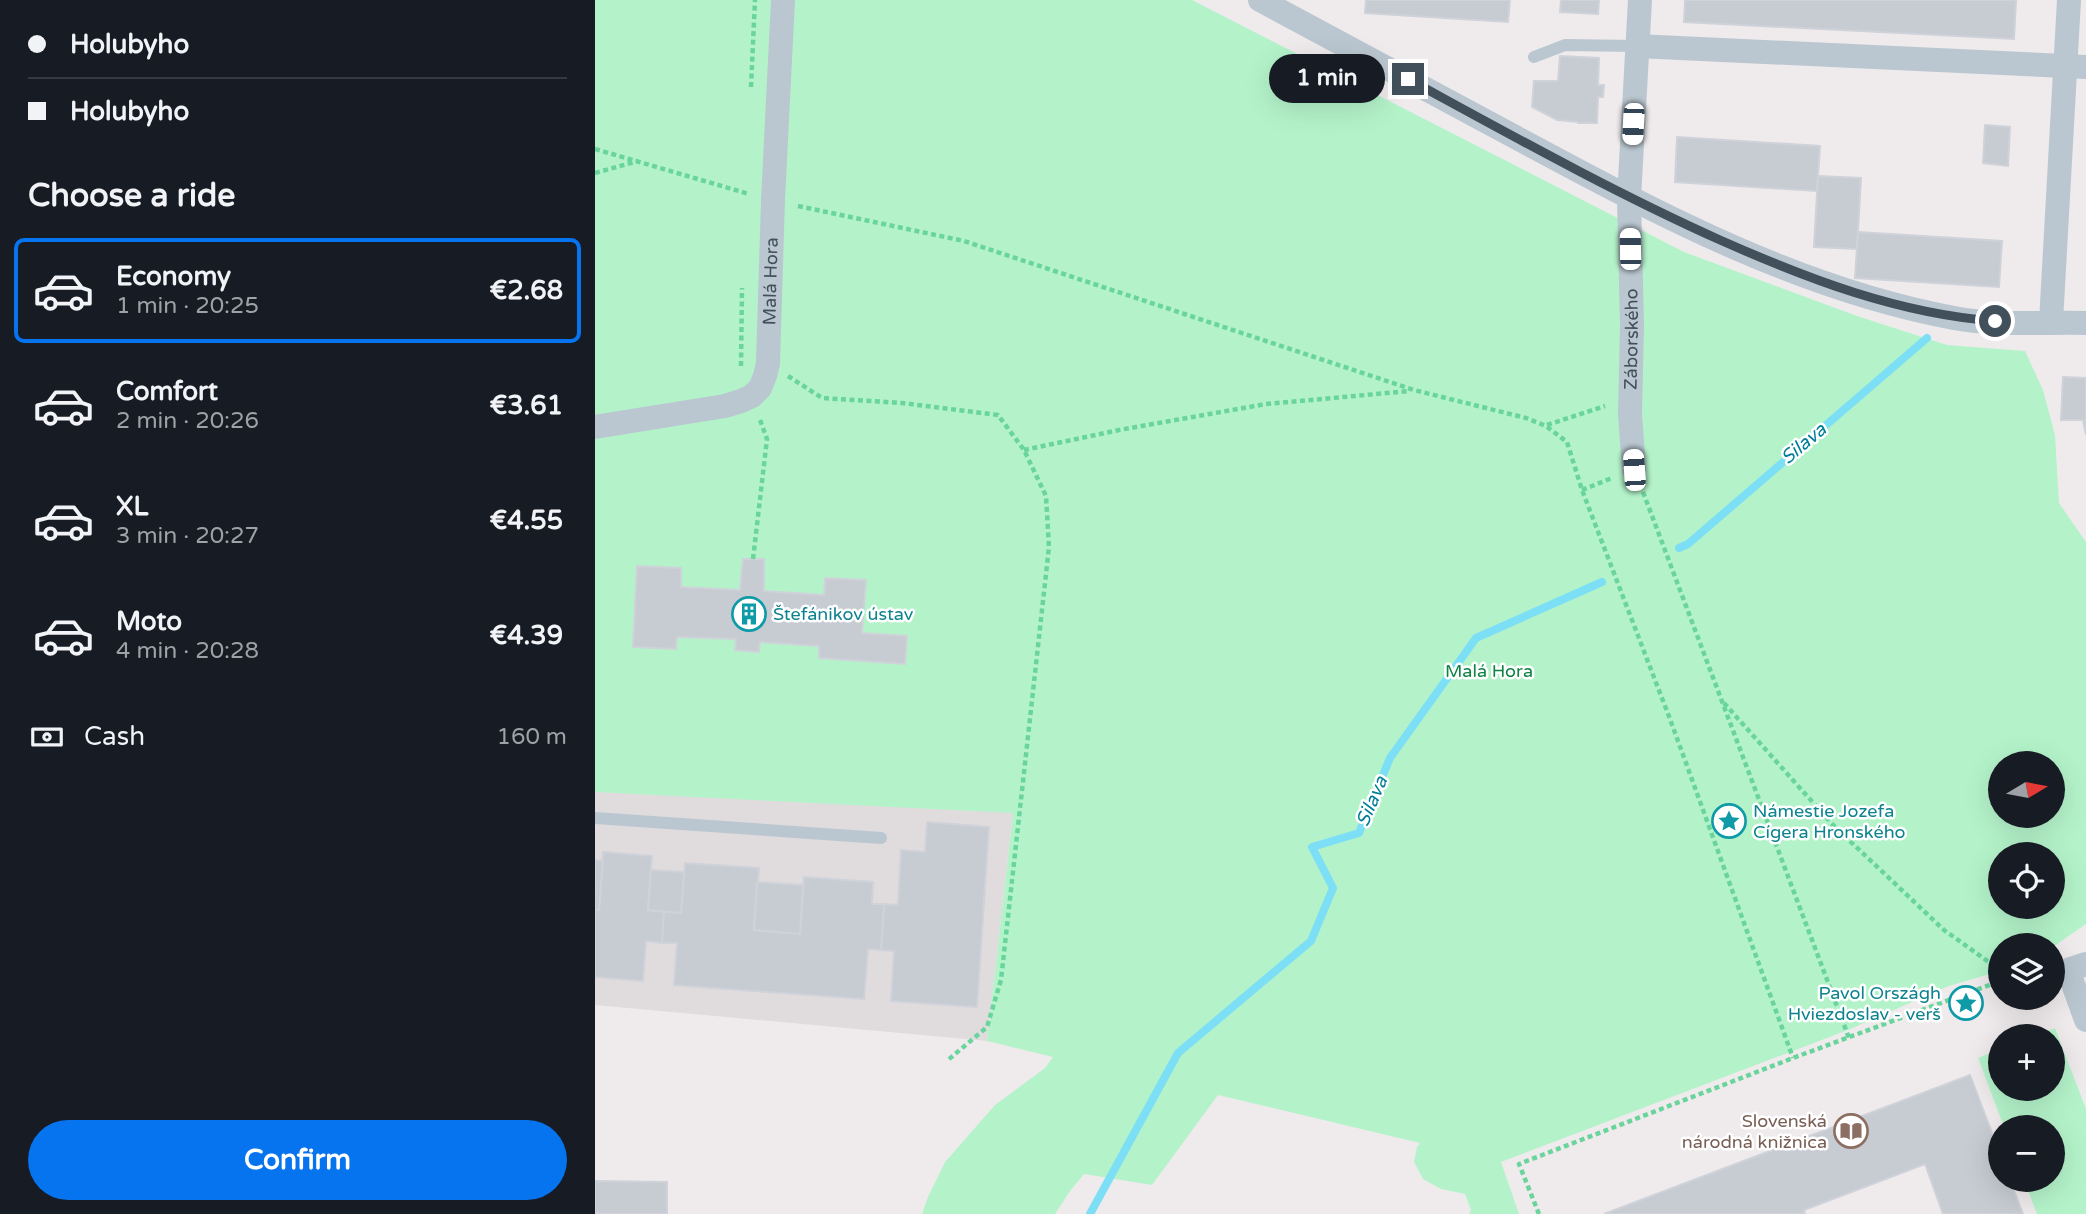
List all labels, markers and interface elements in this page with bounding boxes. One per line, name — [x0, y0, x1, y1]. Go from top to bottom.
text: Holubyho — [70, 29, 189, 60]
callout: 1 min — [1268, 55, 1383, 104]
route end — [1392, 63, 1424, 95]
text: 1 min — [1296, 64, 1358, 92]
text: Holubyho — [70, 96, 189, 127]
car — [1622, 102, 1645, 146]
text: Choose a ride — [28, 177, 235, 215]
car — [1620, 228, 1641, 270]
street label: Malá Hora — [758, 237, 783, 326]
icon: car — [32, 259, 95, 322]
text: Economy — [116, 261, 231, 292]
text: €2.68 — [490, 275, 563, 306]
street label: Záborského — [1620, 288, 1643, 390]
text: 1 min · 20:25 — [116, 292, 259, 320]
route start — [1979, 305, 2011, 337]
icon: car — [32, 374, 95, 437]
text: Comfort — [116, 376, 218, 407]
text: €3.61 — [490, 390, 563, 421]
text: 2 min · 20:26 — [116, 407, 259, 435]
water label: Silava — [1777, 418, 1832, 469]
car — [1623, 448, 1646, 492]
icon: car — [32, 489, 95, 552]
text: XL — [116, 491, 148, 522]
text: €4.55 — [490, 505, 563, 536]
text: 3 min · 20:27 — [116, 522, 259, 550]
building icon: Štefánikov ústav — [730, 595, 768, 633]
place label: Štefánikov ústav — [773, 603, 914, 625]
icon: car — [32, 604, 95, 667]
text: Moto — [116, 606, 182, 637]
text: €4.39 — [490, 620, 563, 651]
text: 4 min · 20:28 — [116, 637, 259, 665]
park label: Malá Hora — [1445, 660, 1533, 682]
icon: cash — [28, 718, 66, 756]
text: Cash — [84, 721, 145, 752]
text: 160 m — [497, 723, 567, 751]
north arrow — [1988, 751, 2065, 828]
map controls — [1988, 751, 2065, 1192]
water label: Silava — [1352, 772, 1393, 830]
place label: Námestie Jozefa Cígera Hronského — [1753, 800, 1906, 843]
place icon: Námestie Jozefa Cígera Hronského — [1710, 802, 1748, 840]
button: locate — [1988, 842, 2065, 919]
button: layers — [1988, 933, 2065, 1010]
place label: Pavol Országh Hviezdoslav - verš — [1788, 982, 1941, 1025]
place icon: Pavol Országh Hviezdoslav - verš — [1947, 984, 1985, 1022]
button: + — [1988, 1024, 2065, 1101]
place label: Slovenská národná knižnica — [1682, 1110, 1827, 1153]
library icon: Slovenská národná knižnica — [1832, 1112, 1870, 1150]
button: − — [1988, 1115, 2065, 1192]
button: Confirm — [28, 1120, 567, 1200]

